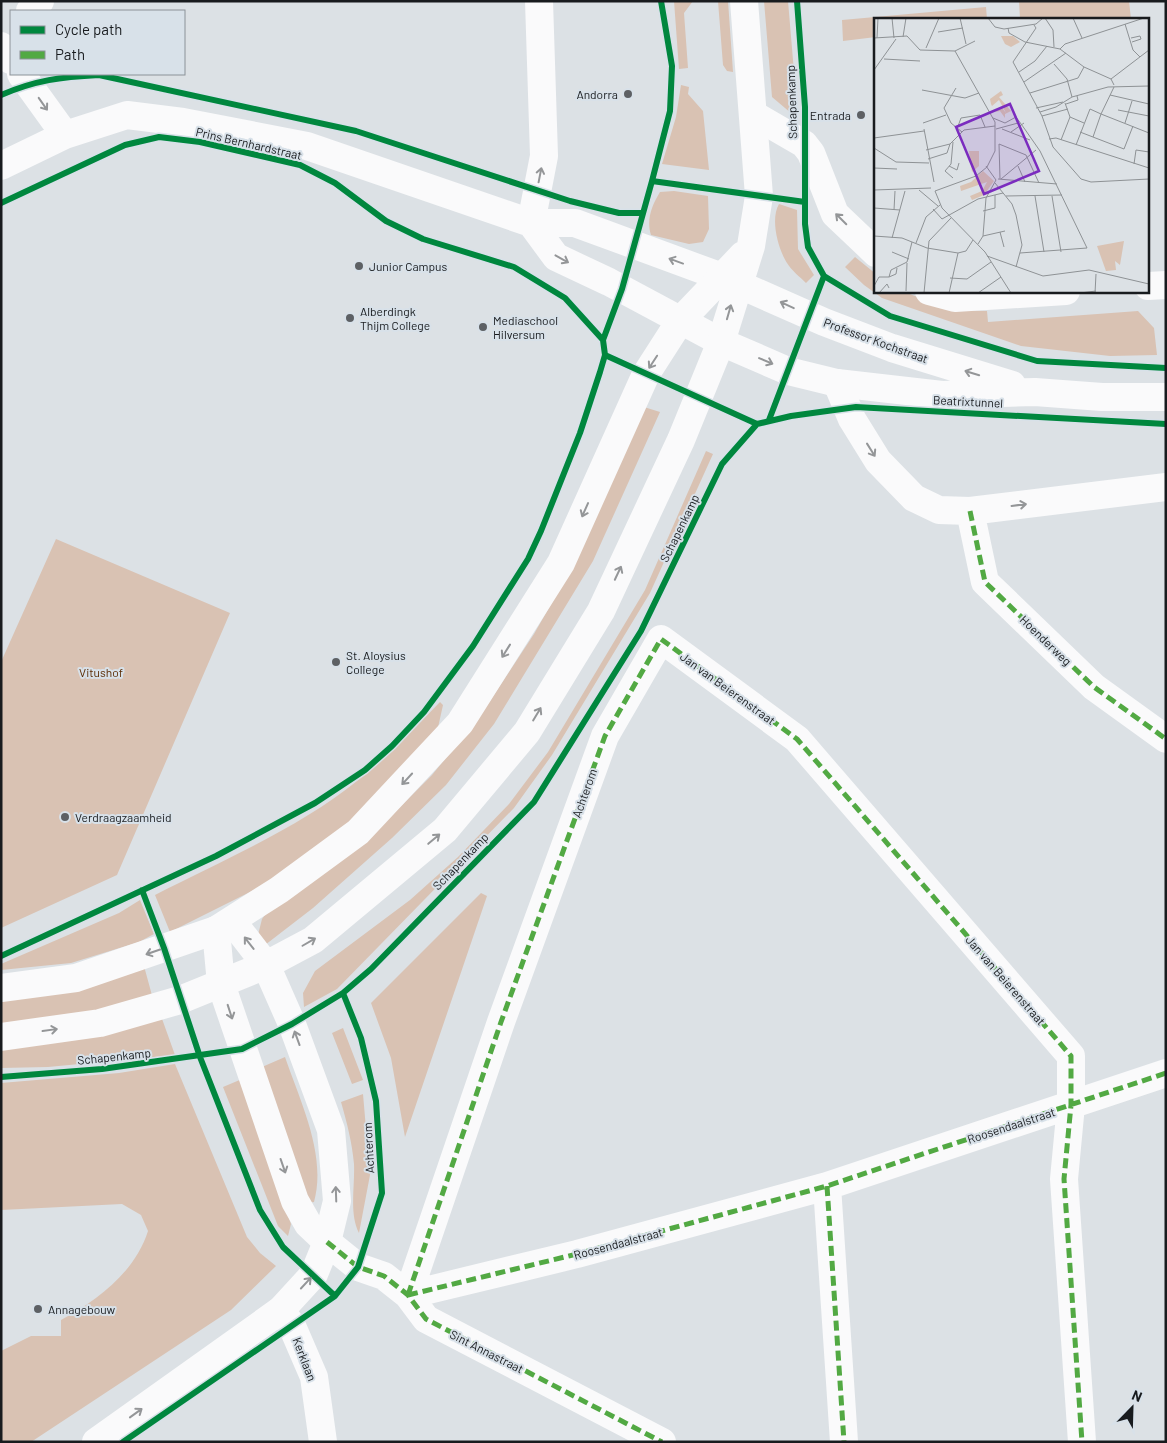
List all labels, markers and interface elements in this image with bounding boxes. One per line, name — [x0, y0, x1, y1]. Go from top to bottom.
legend — [10, 10, 185, 75]
inset map — [874, 18, 1150, 292]
text: Cycle path — [55, 20, 122, 38]
text: Path — [55, 45, 85, 63]
street label: Schapenkamp — [783, 65, 799, 139]
place label: Andorra — [576, 87, 618, 101]
marker: Andorra — [622, 88, 634, 100]
one-way arrow — [38, 97, 48, 111]
place label: Entrada — [810, 108, 851, 122]
marker: Entrada — [855, 109, 867, 121]
street label: Prins Bernhardstraat — [195, 124, 303, 162]
one-way arrow — [536, 167, 546, 183]
one-way arrow — [835, 213, 847, 225]
one-way arrow — [555, 254, 570, 264]
one-way arrow — [669, 256, 684, 265]
place label: Junior Campus — [369, 259, 448, 273]
marker: Junior Campus — [353, 260, 365, 272]
one-way arrow — [780, 300, 795, 310]
place label: Alberdingk Thijm College — [360, 304, 430, 332]
one-way arrow — [725, 305, 735, 321]
marker: Alberdingk Thijm College — [344, 312, 356, 324]
place label: Mediaschool Hilversum — [493, 313, 558, 341]
street label: Professor Kochstraat — [822, 315, 930, 365]
marker: Mediaschool Hilversum — [477, 321, 489, 333]
one-way arrow — [648, 355, 658, 369]
one-way arrow — [758, 358, 773, 367]
one-way arrow — [964, 367, 980, 377]
street label: Beatrixtunnel — [933, 392, 1003, 410]
one-way arrow — [866, 442, 876, 456]
street label: Schapenkamp — [657, 492, 701, 564]
one-way arrow — [1010, 500, 1026, 510]
one-way arrow — [580, 502, 590, 517]
one-way arrow — [614, 566, 624, 581]
street label: Hoenderweg — [1017, 612, 1075, 668]
one-way arrow — [500, 644, 511, 658]
place label: St. Aloysius College — [346, 648, 406, 676]
street label: Jan van Beierenstraat — [678, 649, 778, 727]
marker: St. Aloysius College — [330, 656, 342, 668]
park label: Vitushof — [79, 665, 123, 679]
one-way arrow — [533, 707, 543, 721]
street label: Achterom — [569, 766, 599, 819]
one-way arrow — [401, 773, 413, 786]
place label: Verdraagzaamheid — [75, 810, 172, 824]
marker: Verdraagzaamheid — [59, 811, 71, 823]
street label: Schapenkamp — [429, 830, 491, 892]
one-way arrow — [428, 833, 441, 844]
street label: Jan van Beierenstraat — [963, 932, 1049, 1028]
one-way arrow — [244, 936, 254, 950]
one-way arrow — [302, 937, 317, 947]
one-way arrow — [146, 947, 162, 957]
one-way arrow — [226, 1004, 235, 1019]
one-way arrow — [41, 1025, 57, 1035]
one-way arrow — [292, 1031, 301, 1046]
street label: Schapenkamp — [77, 1045, 151, 1067]
street label: Roosendaalstraat — [965, 1104, 1057, 1146]
street label: Achterom — [360, 1122, 376, 1174]
one-way arrow — [278, 1157, 288, 1173]
one-way arrow — [331, 1187, 341, 1203]
street label: Roosendaalstraat — [572, 1224, 664, 1262]
one-way arrow — [300, 1276, 312, 1289]
place label: Annagebouw — [48, 1302, 116, 1316]
marker: Annagebouw — [32, 1303, 44, 1315]
street label: Sint Annastraat — [448, 1326, 526, 1376]
street label: Kerklaan — [290, 1335, 320, 1383]
north arrow — [1107, 1383, 1157, 1433]
text: N — [1130, 1386, 1145, 1405]
one-way arrow — [129, 1408, 143, 1418]

